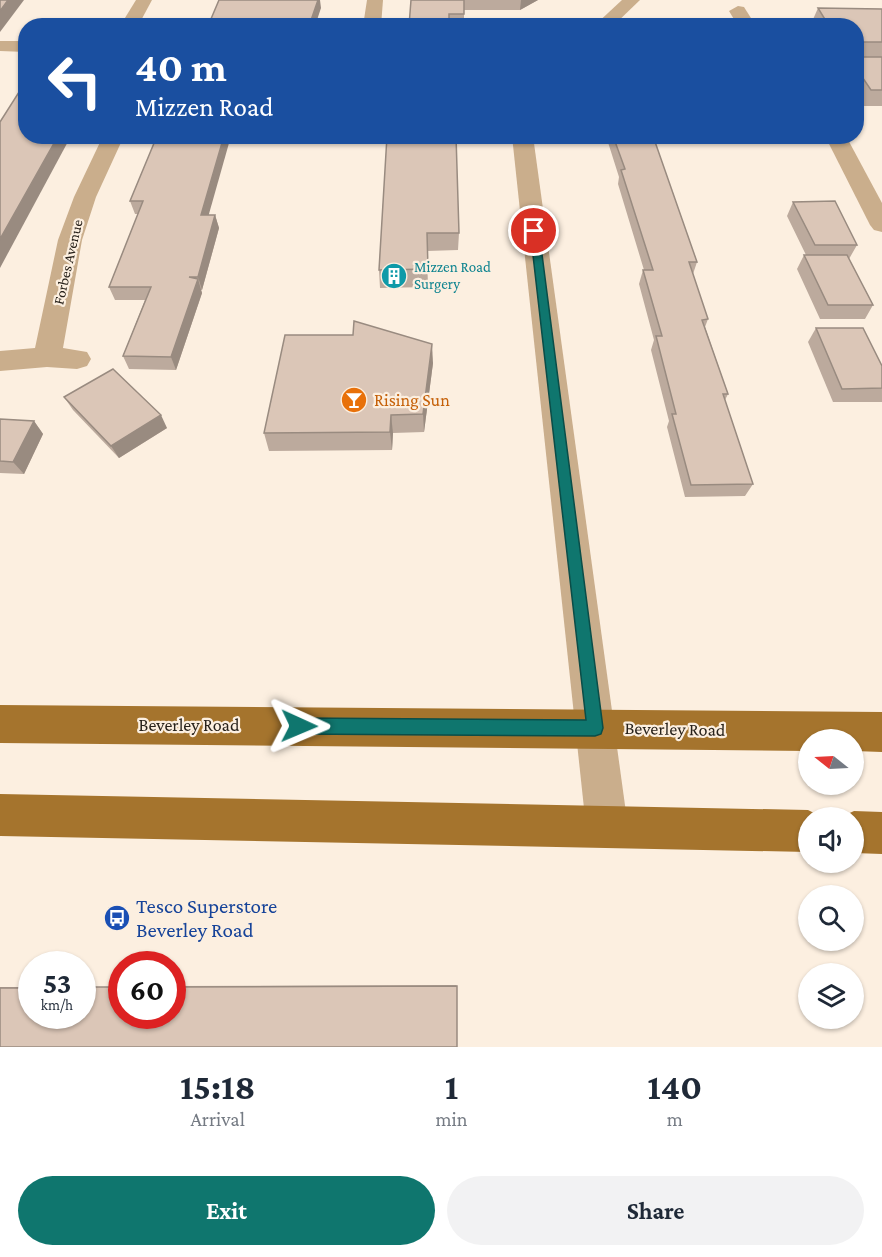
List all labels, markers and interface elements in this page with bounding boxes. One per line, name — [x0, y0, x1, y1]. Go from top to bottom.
icon: left — [36, 42, 114, 120]
text: 40 m — [135, 43, 227, 90]
text: Mizzen Road — [135, 92, 274, 122]
pin — [508, 205, 559, 256]
icon: arrive — [517, 214, 550, 247]
street label: Forbes Avenue — [50, 217, 86, 306]
place label: Mizzen Road Surgery — [414, 259, 491, 293]
building icon: Mizzen Road Surgery — [379, 261, 409, 291]
bar icon: Rising Sun — [339, 385, 369, 415]
place label: Rising Sun — [374, 390, 450, 410]
position arrow — [267, 694, 331, 758]
street label: Beverley Road — [139, 715, 240, 735]
street label: Beverley Road — [624, 718, 726, 740]
north arrow — [798, 729, 864, 795]
map controls — [798, 729, 864, 1029]
button: sound — [798, 807, 864, 873]
button: search — [798, 885, 864, 951]
place label: Tesco Superstore Beverley Road — [136, 894, 277, 942]
bus stop icon: Tesco Superstore Beverley Road — [102, 903, 132, 933]
speed limit sign: 60 — [108, 951, 186, 1029]
button: layers — [798, 963, 864, 1029]
text: 53 — [43, 966, 71, 999]
text: km/h — [41, 997, 73, 1013]
text: 15:18 — [180, 1067, 255, 1107]
text: 1 — [445, 1067, 458, 1107]
text: 140 — [647, 1067, 702, 1107]
text: Arrival — [190, 1108, 245, 1130]
text: min — [435, 1108, 467, 1130]
text: m — [667, 1108, 683, 1130]
button: Exit — [18, 1176, 435, 1245]
button: Share — [447, 1176, 864, 1245]

